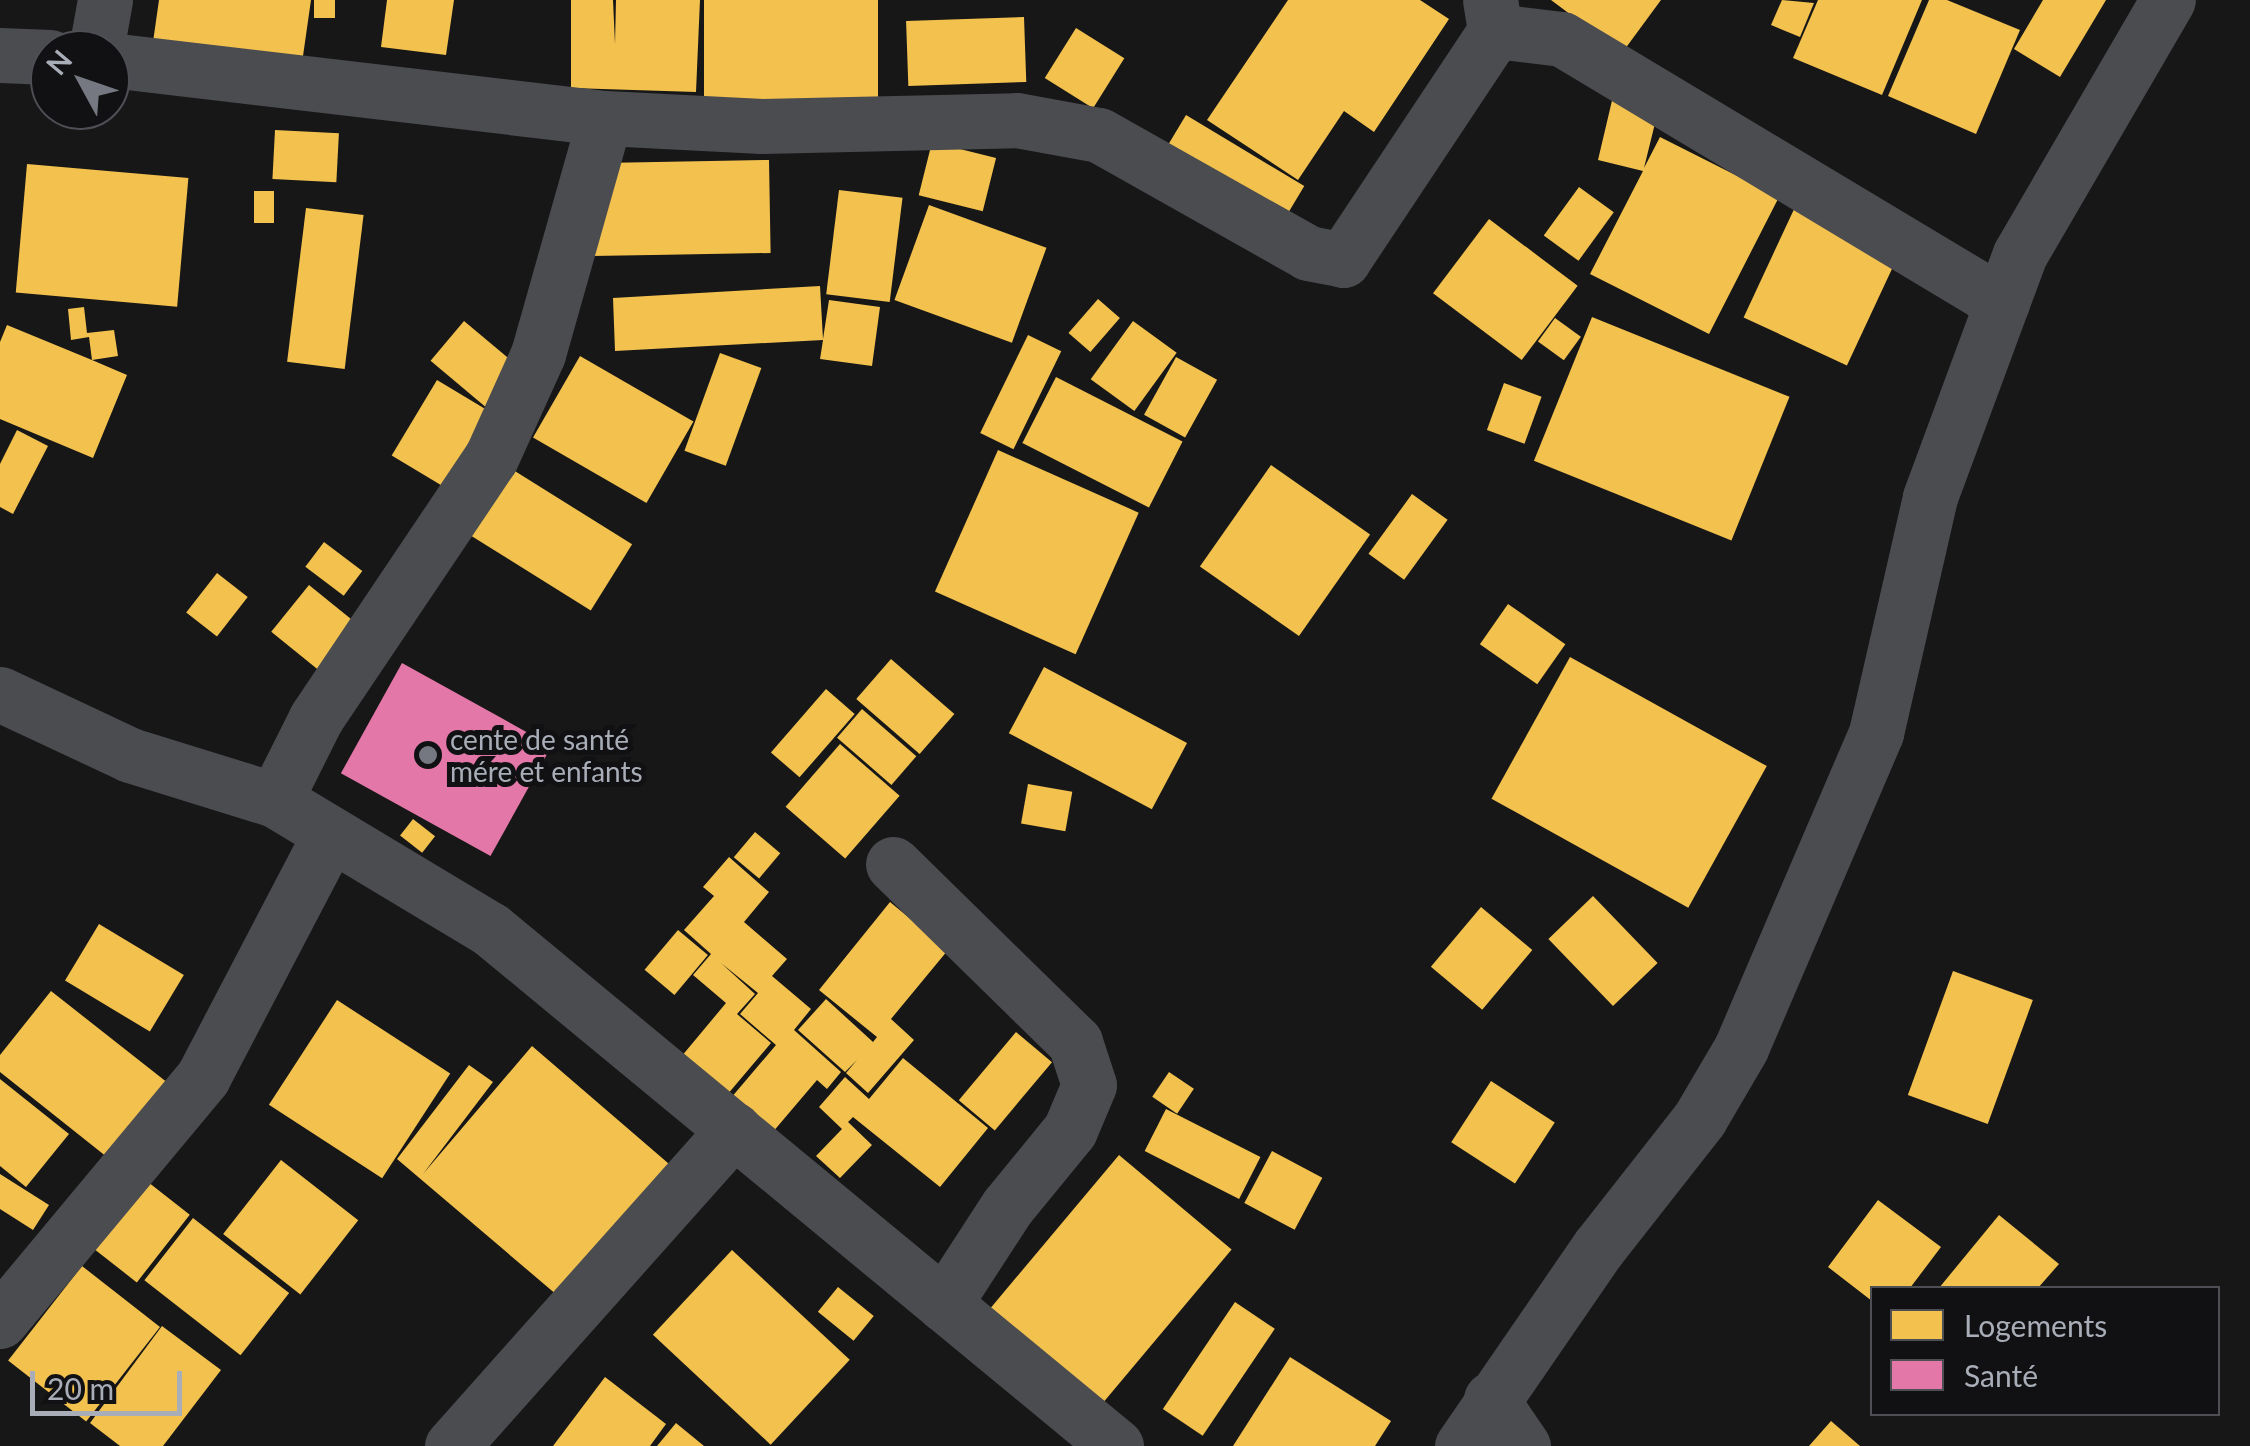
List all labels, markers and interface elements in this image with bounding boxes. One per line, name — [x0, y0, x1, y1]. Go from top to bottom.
north arrow — [30, 30, 130, 130]
text: N — [39, 43, 79, 81]
place label: cente de santé mére et enfants — [450, 722, 643, 788]
marker: cente de santé mére et enfants — [415, 742, 441, 768]
legend — [1870, 1286, 2220, 1416]
text: Logements — [1964, 1307, 2107, 1343]
scale bar — [35, 1351, 188, 1413]
text: Santé — [1964, 1357, 2038, 1393]
text: 20 m — [47, 1370, 114, 1406]

